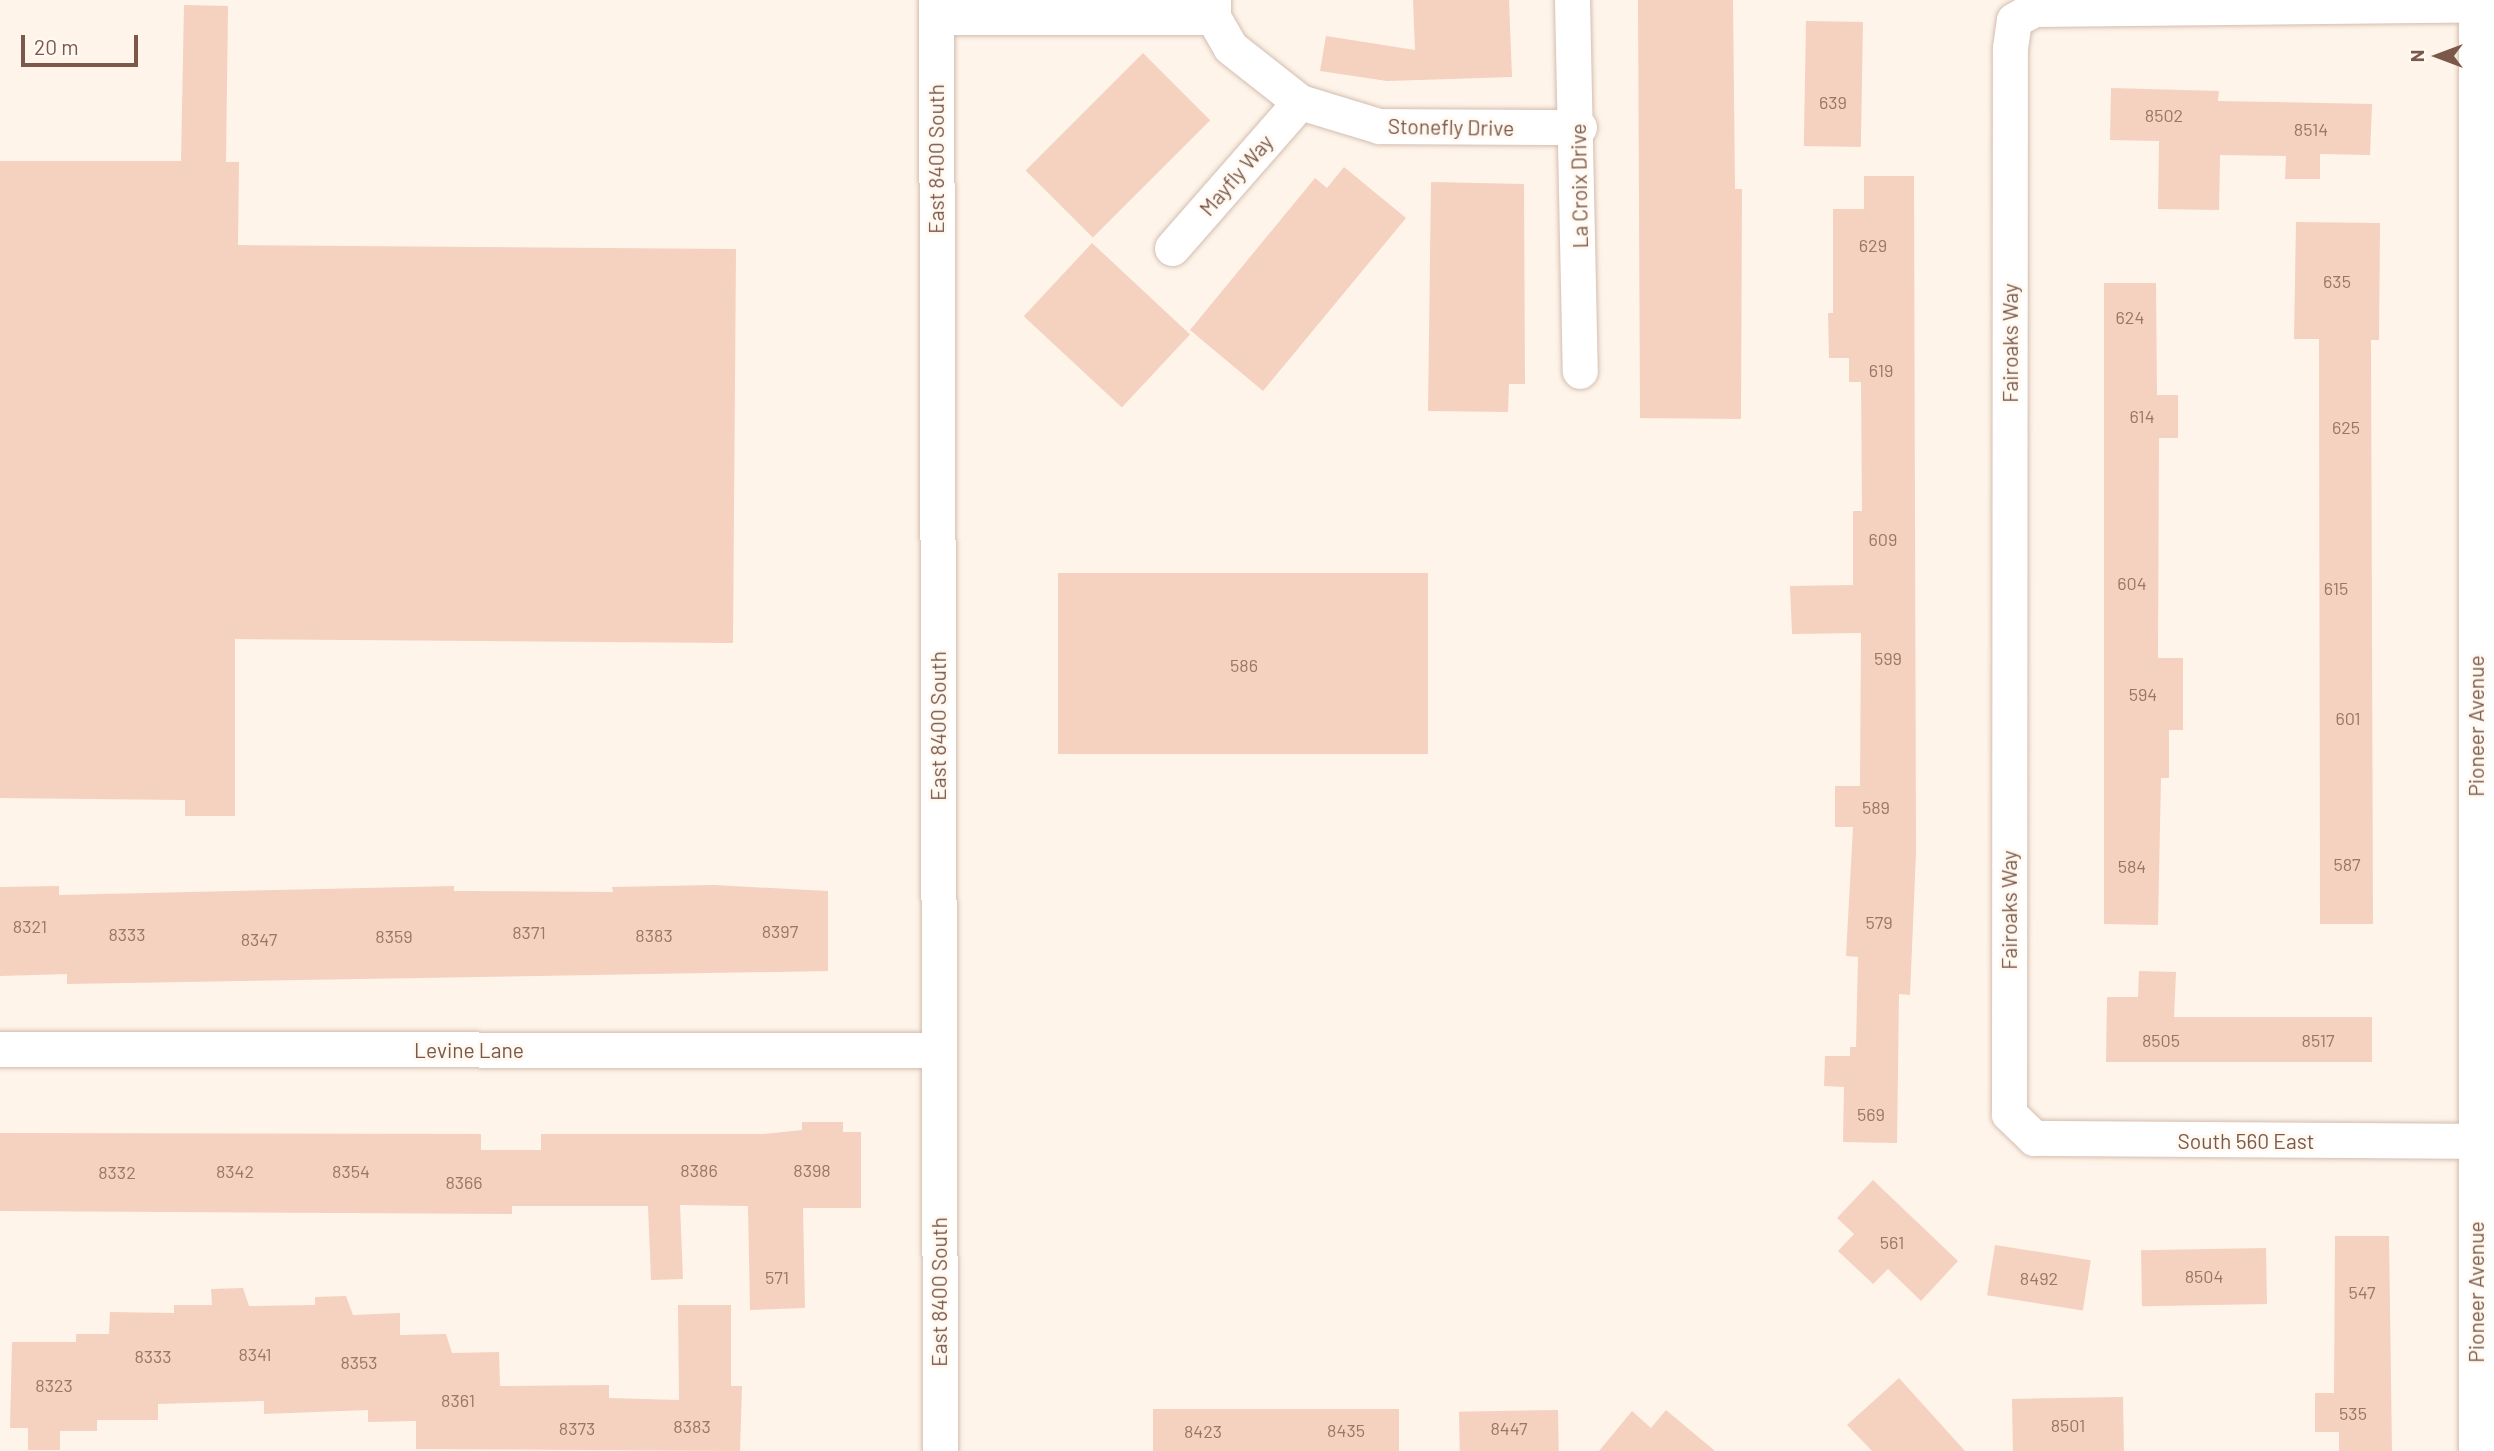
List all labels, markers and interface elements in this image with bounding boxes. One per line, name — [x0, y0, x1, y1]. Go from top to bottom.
scale bar — [24, 21, 142, 65]
north arrow — [2403, 21, 2473, 91]
text: 20 m — [34, 34, 79, 59]
text: N — [2405, 50, 2428, 62]
street label: East 8400 South — [923, 84, 949, 234]
house number: 639 — [1819, 91, 1847, 113]
house number: 8502 — [2145, 104, 2183, 126]
street label: Stonefly Drive — [1388, 113, 1514, 141]
house number: 8514 — [2294, 118, 2328, 140]
street label: La Croix Drive — [1565, 123, 1593, 249]
street label: Mayfly Way — [1194, 129, 1278, 221]
house number: 629 — [1859, 234, 1887, 256]
house number: 635 — [2323, 270, 2351, 292]
street label: Fairoaks Way — [1997, 283, 2023, 403]
house number: 624 — [2116, 306, 2144, 328]
house number: 619 — [1869, 359, 1893, 381]
house number: 614 — [2129, 405, 2155, 427]
house number: 625 — [2332, 416, 2360, 438]
house number: 609 — [1869, 528, 1897, 550]
house number: 604 — [2117, 572, 2147, 594]
house number: 615 — [2324, 577, 2348, 599]
house number: 599 — [1874, 647, 1902, 669]
street label: East 8400 South — [925, 651, 951, 801]
house number: 586 — [1230, 654, 1258, 676]
street label: Pioneer Avenue — [2463, 655, 2489, 797]
house number: 594 — [2129, 683, 2157, 705]
house number: 601 — [2335, 707, 2361, 729]
house number: 589 — [1862, 796, 1890, 818]
street label: Fairoaks Way — [1996, 850, 2022, 970]
house number: 587 — [2333, 853, 2361, 875]
house number: 584 — [2118, 855, 2146, 877]
house number: 579 — [1865, 911, 1893, 933]
house number: 8321 — [13, 915, 47, 937]
house number: 8397 — [762, 920, 798, 942]
house number: 8371 — [512, 921, 546, 943]
house number: 8333 — [108, 923, 146, 945]
house number: 8383 — [635, 924, 673, 946]
house number: 8359 — [375, 925, 413, 947]
house number: 8347 — [241, 928, 277, 950]
house number: 8505 — [2142, 1029, 2180, 1051]
house number: 8517 — [2302, 1029, 2334, 1051]
street label: Levine Lane — [414, 1037, 524, 1063]
house number: 569 — [1857, 1103, 1885, 1125]
street label: South 560 East — [2178, 1128, 2314, 1154]
house number: 8386 — [680, 1159, 718, 1181]
house number: 8398 — [793, 1159, 831, 1181]
house number: 8342 — [216, 1160, 254, 1182]
house number: 8354 — [332, 1160, 370, 1182]
house number: 8332 — [98, 1161, 136, 1183]
house number: 8366 — [445, 1171, 483, 1193]
street label: East 8400 South — [926, 1217, 952, 1367]
street label: Pioneer Avenue — [2463, 1221, 2489, 1363]
house number: 561 — [1880, 1231, 1904, 1253]
house number: 8504 — [2185, 1265, 2223, 1287]
house number: 571 — [765, 1266, 789, 1288]
house number: 8492 — [2020, 1267, 2058, 1289]
house number: 547 — [2348, 1281, 2376, 1303]
house number: 8341 — [238, 1343, 272, 1365]
house number: 8333 — [134, 1345, 172, 1367]
house number: 8353 — [340, 1351, 378, 1373]
house number: 8323 — [35, 1374, 73, 1396]
house number: 8361 — [441, 1389, 475, 1411]
house number: 535 — [2339, 1402, 2367, 1424]
house number: 8501 — [2051, 1414, 2085, 1436]
house number: 8383 — [673, 1415, 711, 1437]
house number: 8373 — [559, 1417, 595, 1439]
house number: 8447 — [1490, 1417, 1528, 1439]
house number: 8435 — [1327, 1419, 1365, 1441]
house number: 8423 — [1184, 1420, 1222, 1442]

